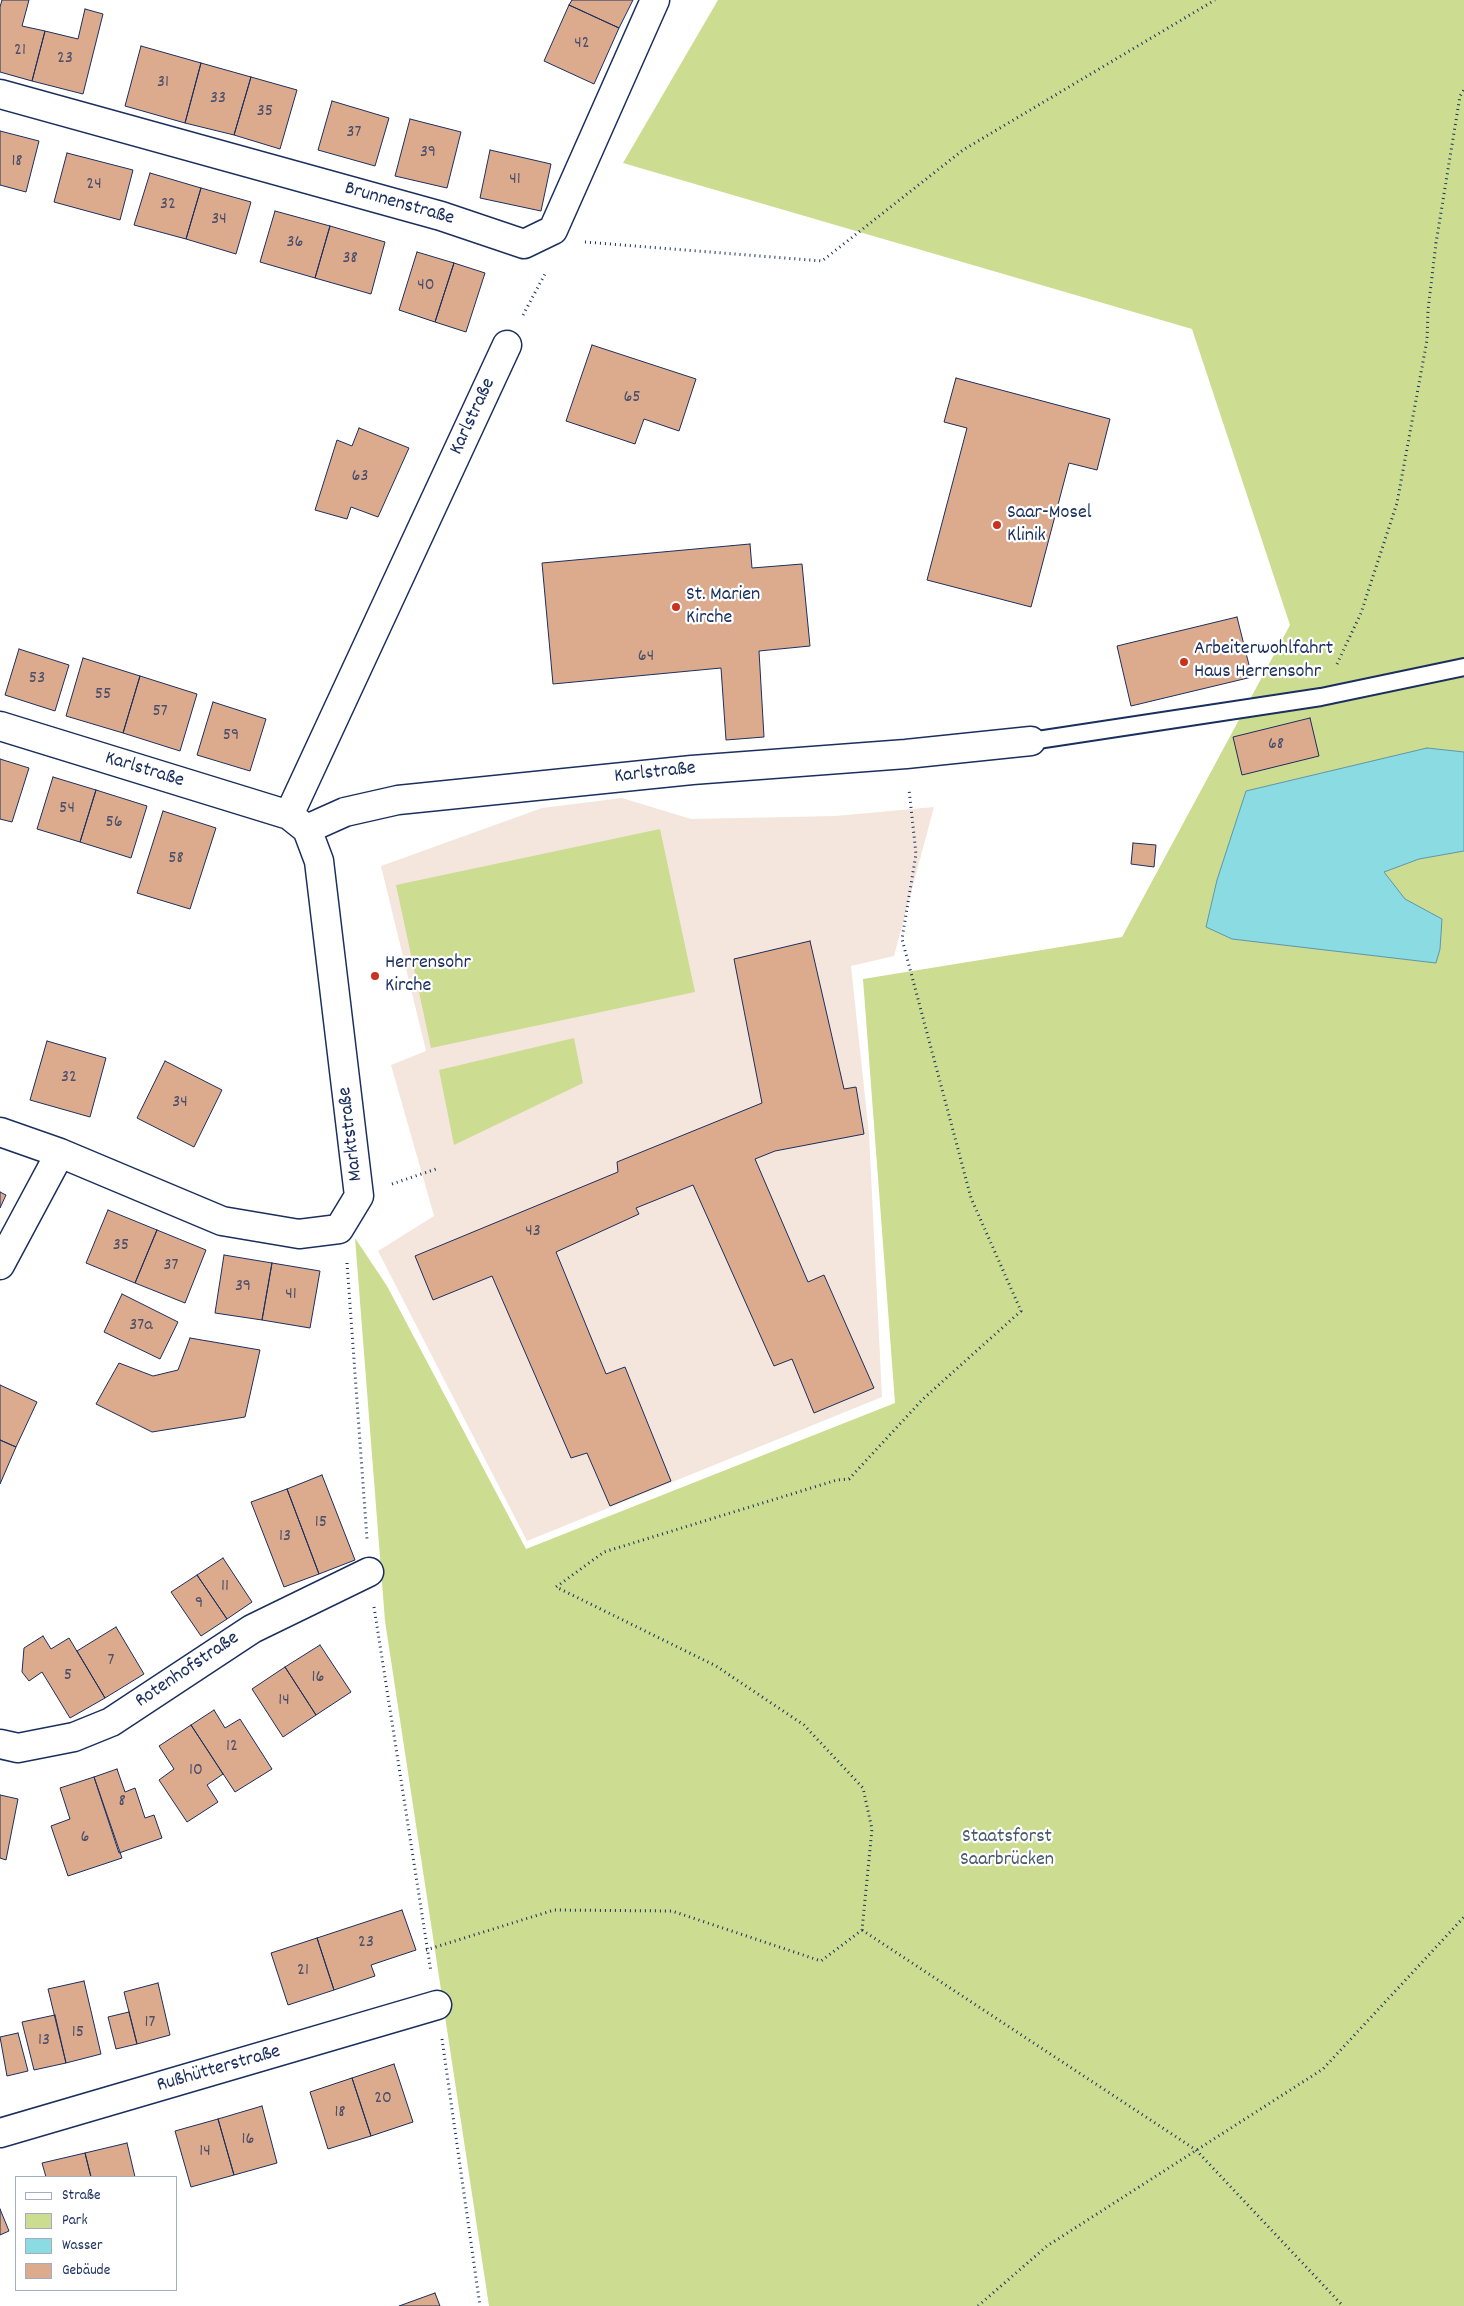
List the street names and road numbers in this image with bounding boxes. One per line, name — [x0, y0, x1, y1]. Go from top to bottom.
street label: Brunnenstraße — [341, 178, 457, 232]
street label: Karlstraße — [446, 375, 502, 459]
street label: Karlstraße — [101, 748, 187, 794]
street label: Karlstraße — [613, 758, 697, 790]
street label: Marktstraße — [334, 1085, 370, 1183]
street label: Rotenhofstraße — [132, 1627, 244, 1715]
street label: Rußhütterstraße — [154, 2041, 284, 2099]

